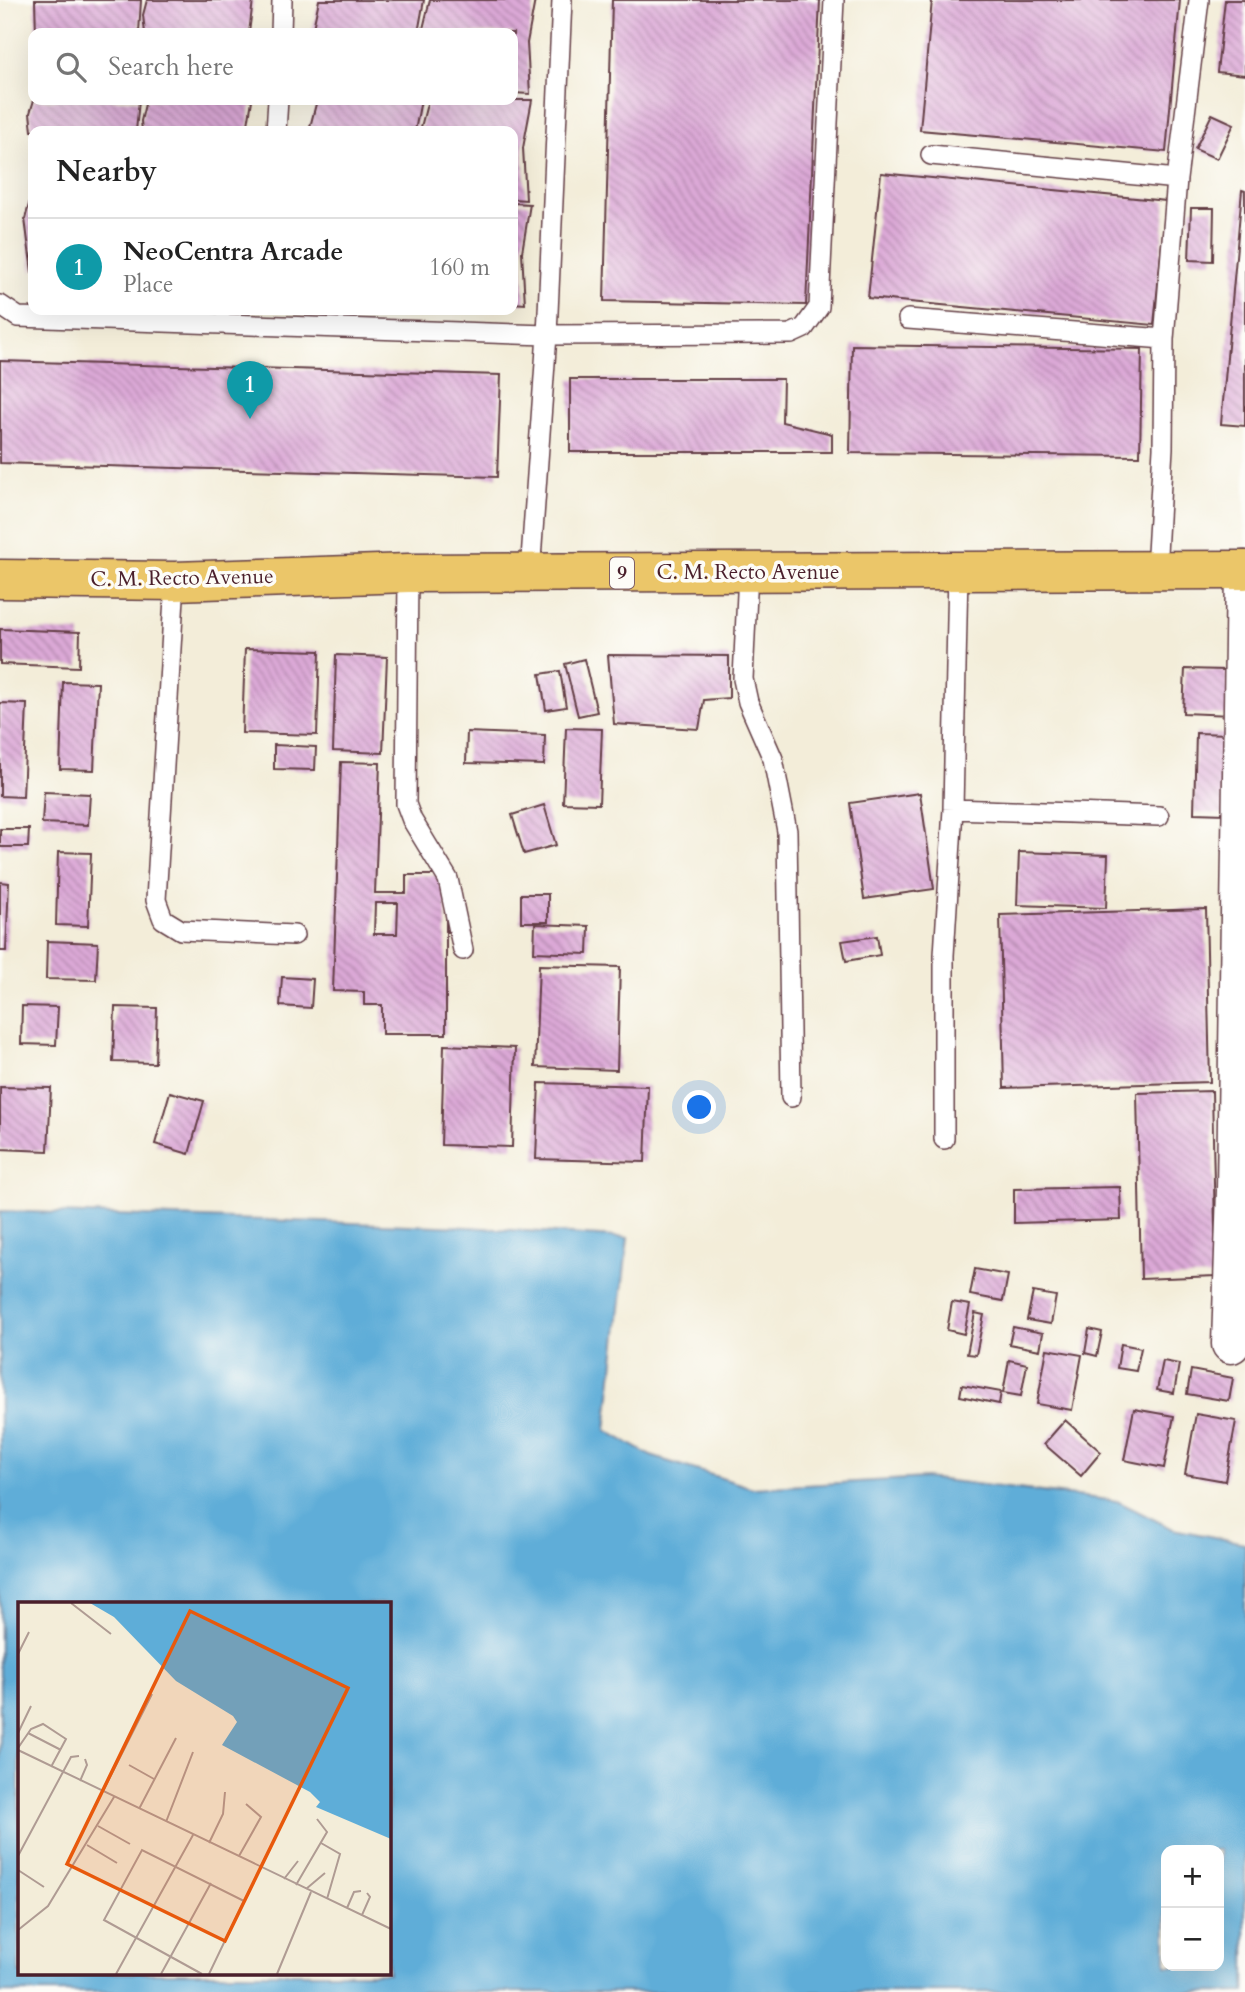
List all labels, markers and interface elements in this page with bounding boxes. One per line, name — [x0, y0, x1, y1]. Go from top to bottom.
search box — [28, 28, 518, 105]
icon: search — [52, 48, 90, 86]
text: Search here — [108, 49, 234, 84]
text: Nearby — [56, 151, 157, 192]
text: NeoCentra Arcade — [123, 234, 343, 269]
text: 1 — [73, 252, 85, 283]
text: 160 m — [429, 252, 490, 283]
text: Place — [123, 269, 173, 300]
pin: 1 — [227, 361, 273, 419]
road number: 9 — [610, 558, 634, 588]
street label: C. M. Recto Avenue — [656, 558, 840, 587]
street label: C. M. Recto Avenue — [90, 562, 274, 594]
your location — [682, 1090, 716, 1124]
inset map — [18, 1602, 390, 1974]
map controls — [1161, 1845, 1224, 1971]
button: + — [1161, 1845, 1224, 1908]
button: − — [1161, 1908, 1224, 1971]

